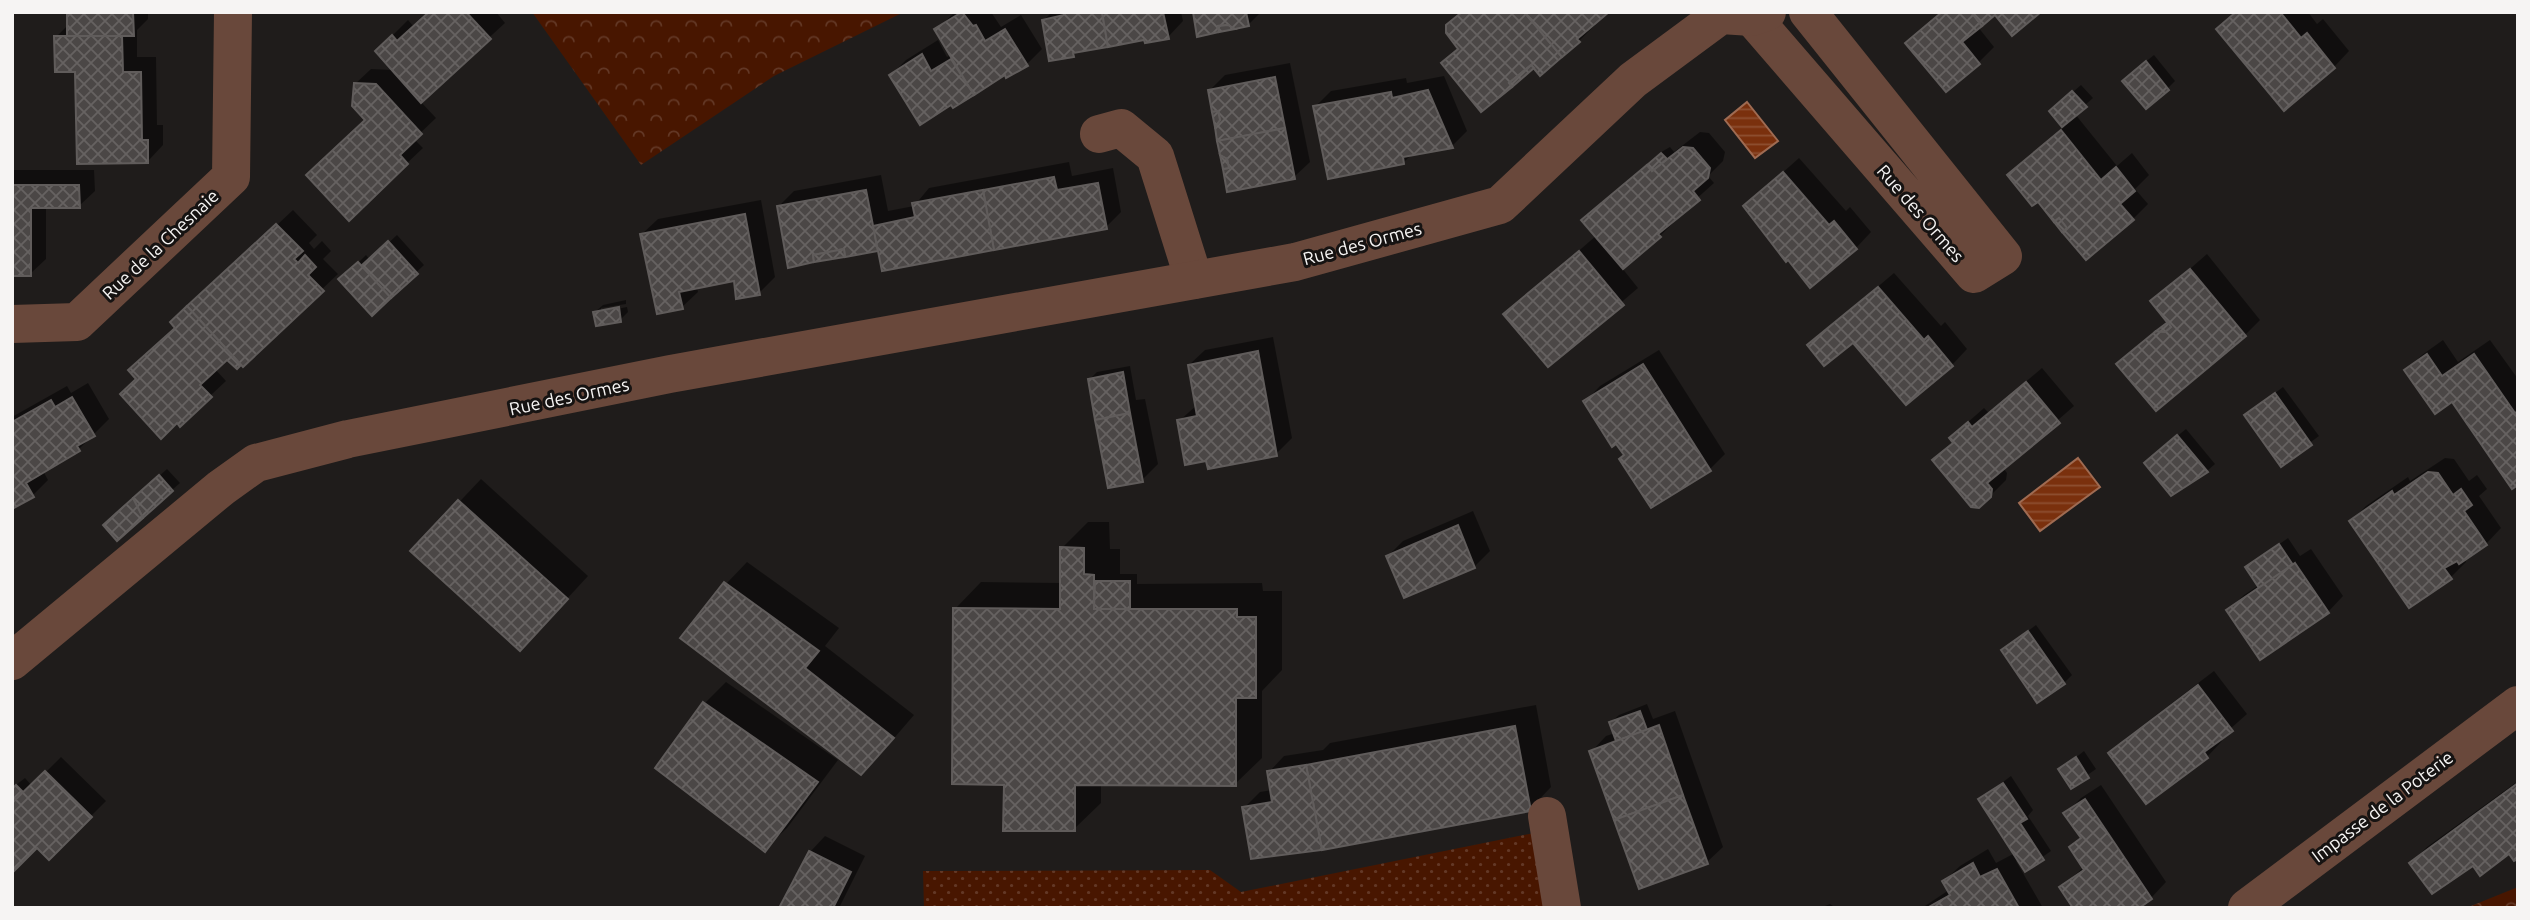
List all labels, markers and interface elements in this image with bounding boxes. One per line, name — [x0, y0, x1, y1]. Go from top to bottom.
street label: Rue des Ormes — [1873, 160, 1969, 266]
street label: Rue de la Chesnaie — [98, 185, 222, 303]
street label: Rue des Ormes — [1300, 218, 1424, 268]
street label: Rue des Ormes — [507, 373, 631, 418]
street label: Impasse de la Poterie — [2307, 746, 2457, 866]

